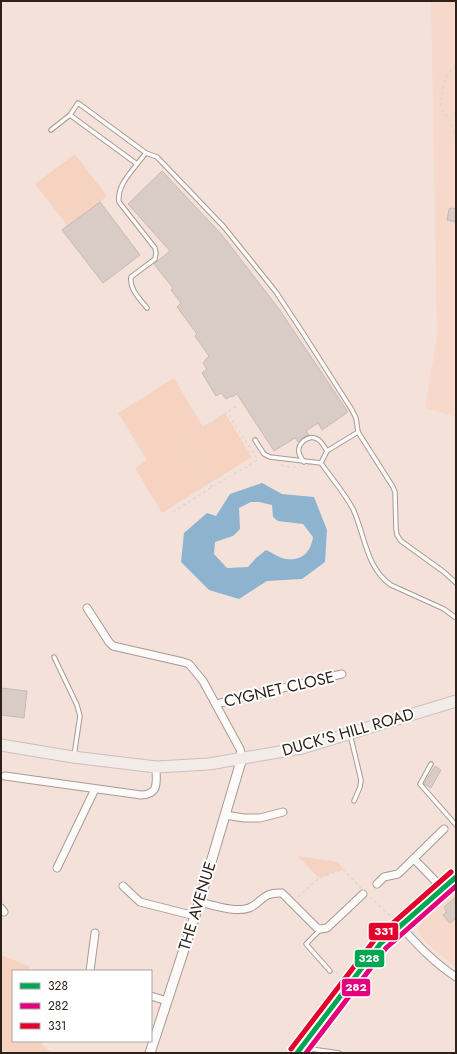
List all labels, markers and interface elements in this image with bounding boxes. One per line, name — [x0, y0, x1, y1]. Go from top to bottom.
street label: CYGNET CLOSE — [222, 665, 336, 713]
street label: DUCK'S HILL ROAD — [279, 702, 417, 762]
street label: THE AVENUE — [173, 859, 221, 953]
line badge: 331 — [368, 922, 399, 941]
text: 331 — [374, 923, 394, 939]
line badge: 328 — [354, 949, 385, 968]
text: 328 — [359, 950, 380, 966]
legend — [12, 970, 152, 1042]
text: 328 — [48, 977, 68, 995]
line badge: 282 — [341, 978, 371, 997]
text: 282 — [345, 979, 367, 995]
text: 282 — [48, 997, 68, 1015]
text: 331 — [48, 1017, 67, 1035]

